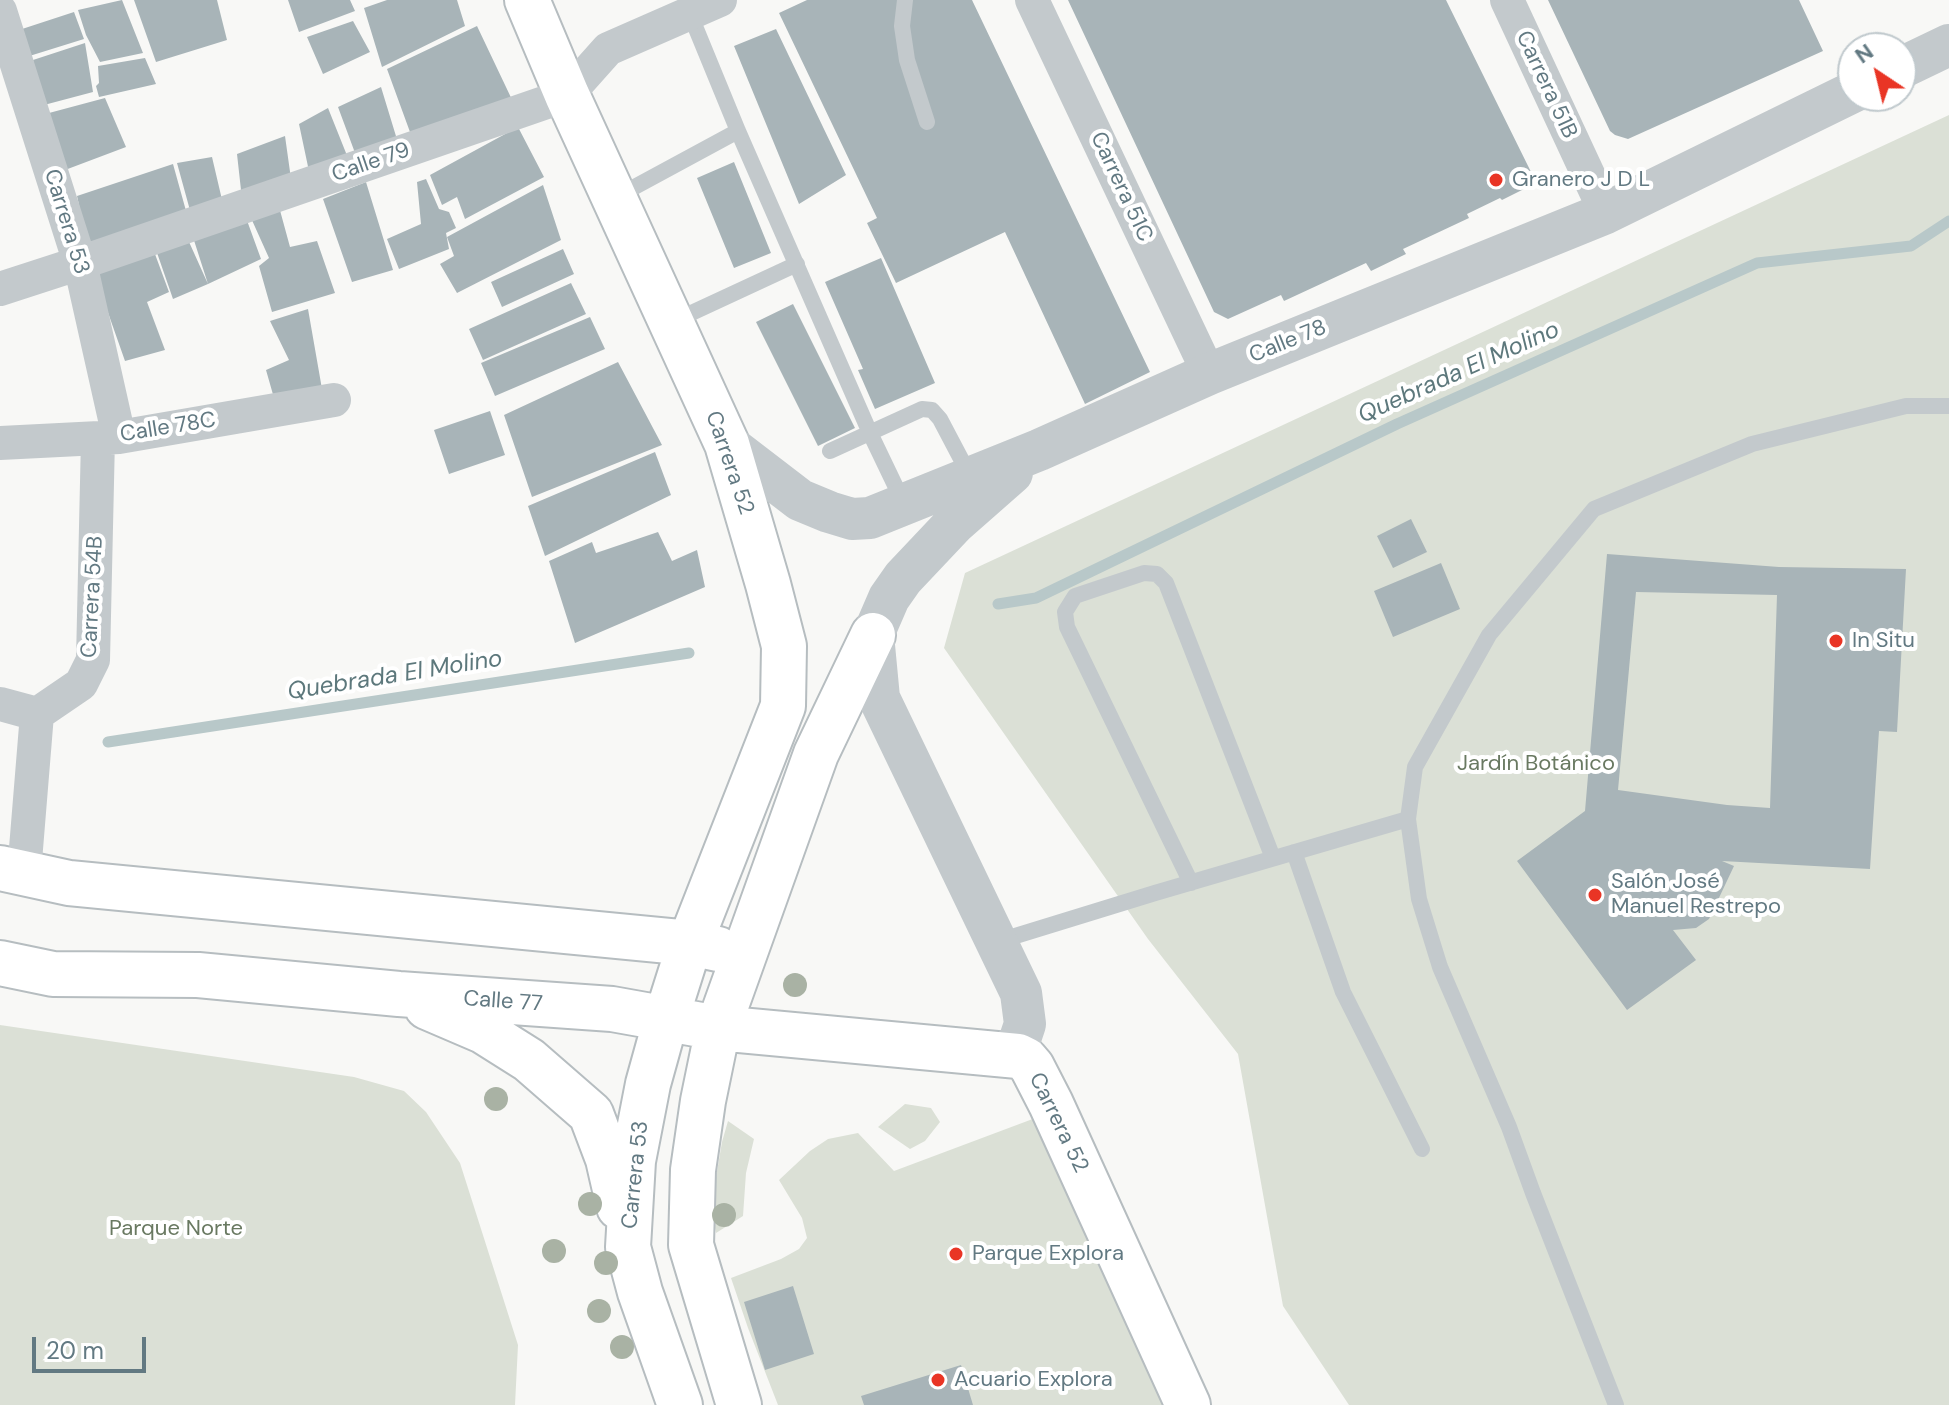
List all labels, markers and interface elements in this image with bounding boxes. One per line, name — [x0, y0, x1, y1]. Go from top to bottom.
street label: Carrera 51B — [1510, 27, 1582, 143]
north arrow — [1837, 32, 1917, 112]
text: N — [1849, 37, 1879, 70]
street label: Carrera 51C — [1084, 128, 1158, 246]
street label: Calle 79 — [328, 137, 414, 189]
street label: Carrera 53 — [38, 166, 94, 278]
place label: Granero J D L — [1512, 167, 1650, 193]
marker: Granero J D L — [1487, 171, 1505, 189]
street label: Calle 78 — [1246, 315, 1330, 369]
water label: Quebrada El Molino — [1354, 316, 1564, 430]
street label: Calle 78C — [118, 407, 218, 449]
street label: Carrera 52 — [699, 408, 759, 518]
street label: Carrera 54B — [77, 535, 109, 659]
place label: In Situ — [1852, 628, 1915, 654]
marker: In Situ — [1827, 632, 1845, 650]
water label: Quebrada El Molino — [285, 645, 505, 707]
park label: Jardín Botánico — [1457, 751, 1615, 777]
place label: Salón José Manuel Restrepo — [1611, 869, 1781, 920]
marker: Salón José Manuel Restrepo — [1586, 886, 1604, 904]
street label: Calle 77 — [462, 986, 544, 1018]
street label: Carrera 52 — [1023, 1069, 1093, 1177]
street label: Carrera 53 — [617, 1120, 655, 1230]
park label: Parque Norte — [109, 1216, 243, 1242]
place label: Parque Explora — [972, 1241, 1124, 1267]
marker: Parque Explora — [947, 1245, 965, 1263]
scale bar — [36, 1321, 150, 1371]
text: 20 m — [46, 1335, 104, 1366]
place label: Acuario Explora — [954, 1367, 1113, 1393]
marker: Acuario Explora — [929, 1371, 947, 1389]

